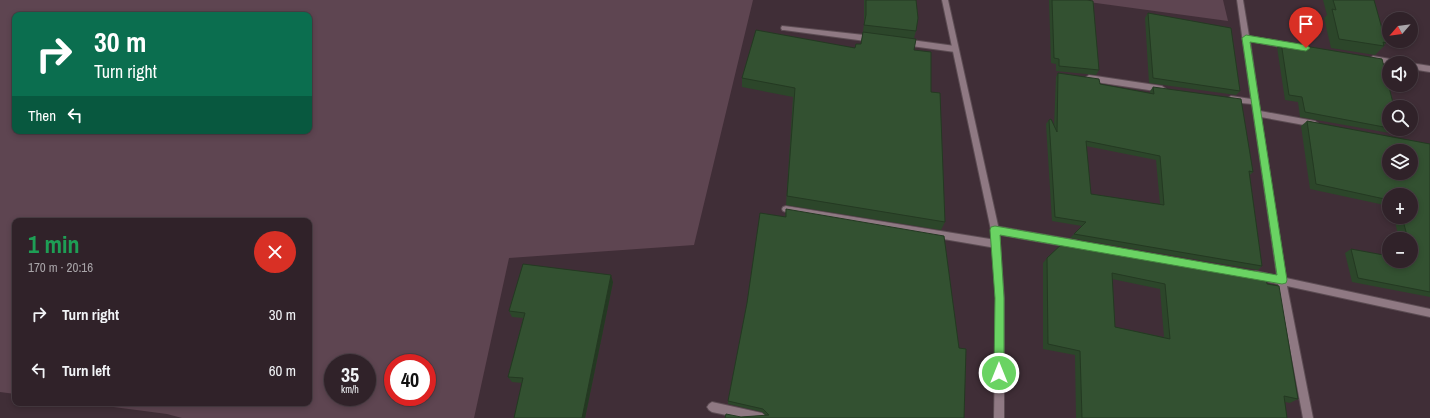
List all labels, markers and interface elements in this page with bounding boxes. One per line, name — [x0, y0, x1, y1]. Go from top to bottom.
pin — [1289, 7.0, 1323, 48]
north arrow — [1382, 12, 1418, 48]
map controls — [1382, 12, 1418, 268]
icon: arrive — [1295, 13, 1317, 35]
text: 30 m — [94, 23, 146, 61]
icon: right — [28, 28, 80, 80]
button: sound — [1382, 56, 1418, 92]
text: Turn right — [94, 59, 157, 84]
button: search — [1382, 100, 1418, 136]
icon: left — [64, 104, 86, 126]
text: Then — [28, 105, 56, 126]
button: layers — [1382, 144, 1418, 180]
button: + — [1382, 188, 1418, 224]
text: 1 min — [28, 228, 79, 260]
button: close — [254, 231, 296, 273]
button: − — [1382, 232, 1418, 268]
text: 170 m · 20:16 — [28, 259, 93, 276]
icon: right — [28, 303, 50, 325]
text: Turn right — [62, 304, 119, 325]
text: 30 m — [269, 304, 296, 325]
position arrow — [978, 352, 1020, 394]
speed limit sign: 40 — [384, 354, 436, 406]
icon: left — [28, 359, 50, 381]
text: Turn left — [62, 360, 110, 381]
text: 60 m — [269, 360, 296, 381]
text: 35 — [341, 361, 359, 388]
text: km/h — [341, 383, 359, 396]

